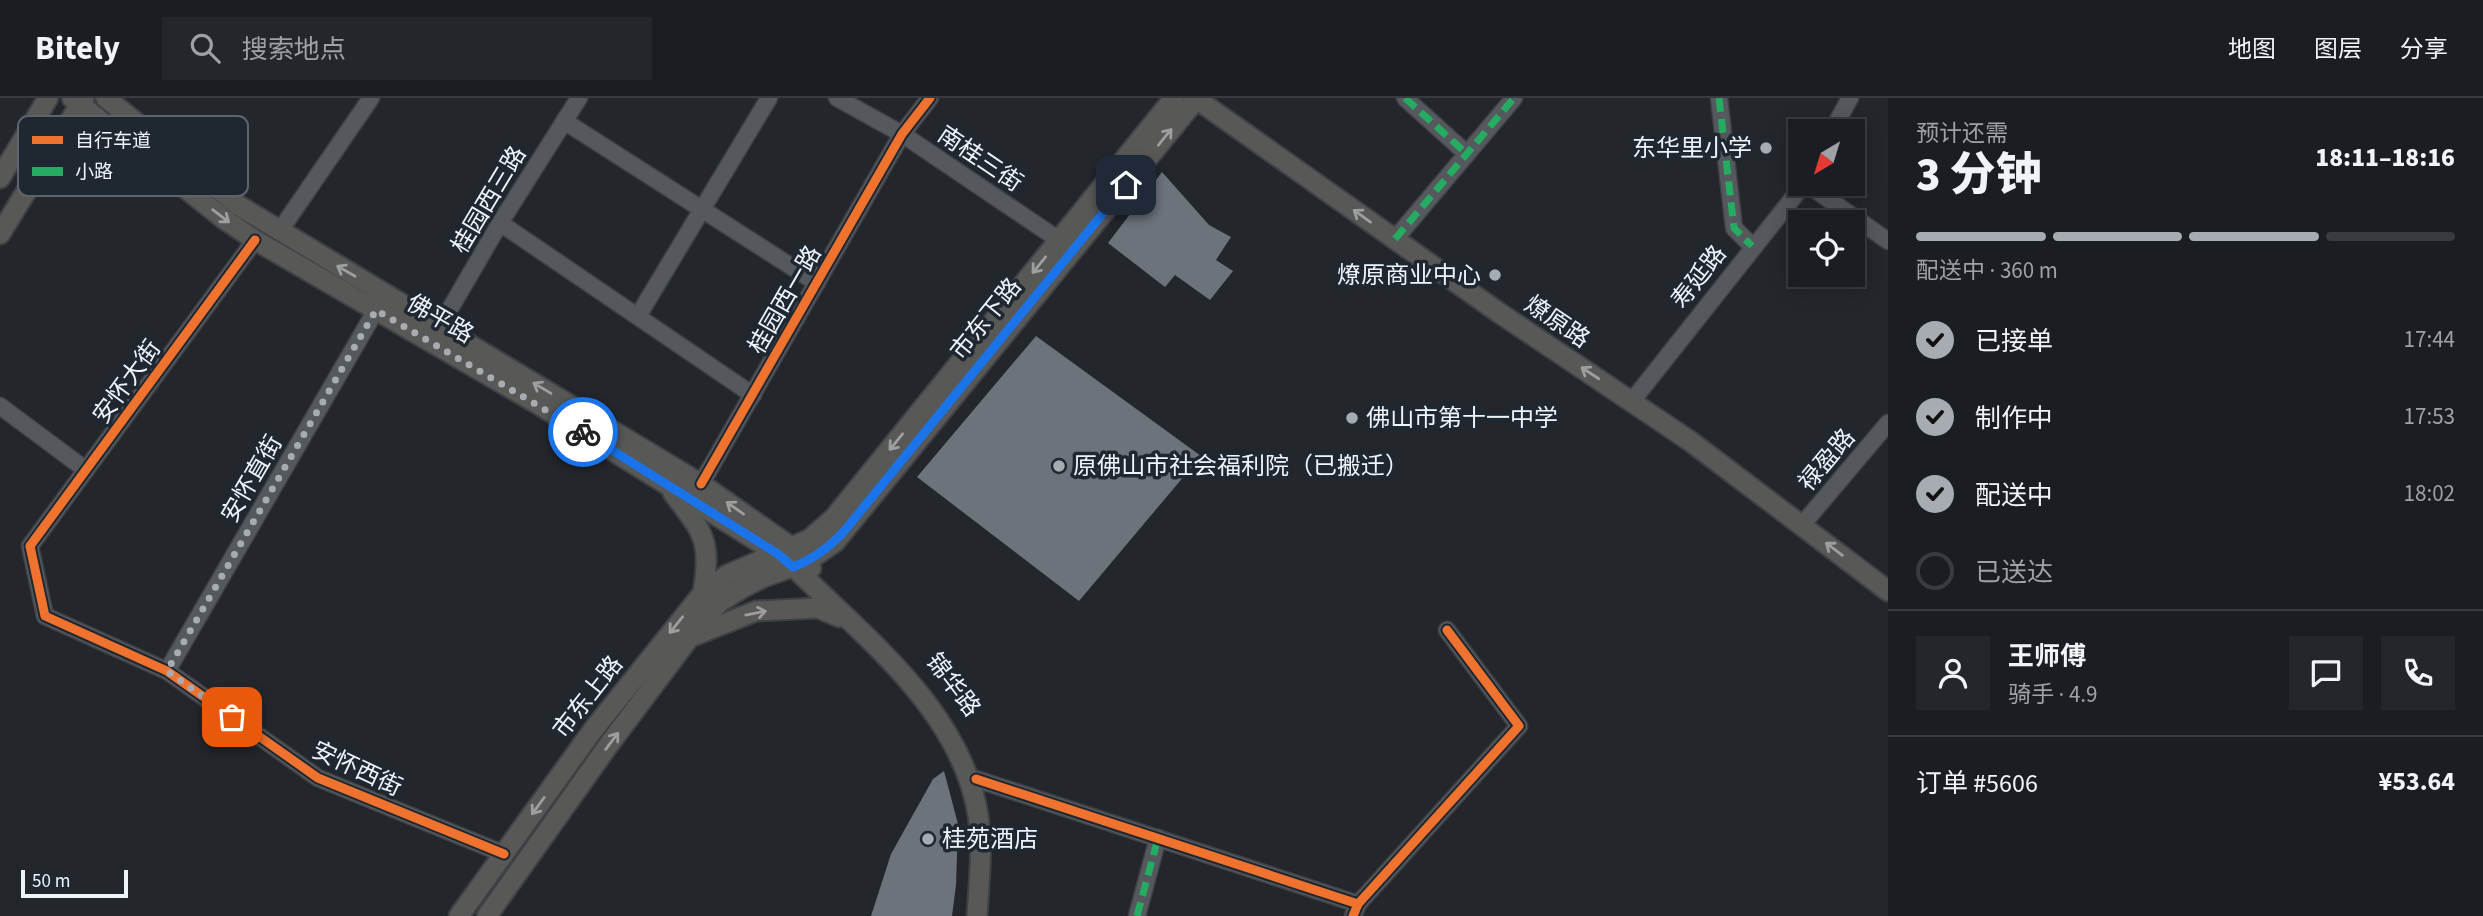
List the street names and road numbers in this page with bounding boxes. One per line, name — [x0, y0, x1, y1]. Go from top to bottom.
street label: 南桂三街 — [930, 118, 1030, 200]
street label: 桂园西三路 — [443, 140, 535, 260]
street label: 寿延路 — [1663, 238, 1735, 316]
street label: 桂园西一路 — [740, 239, 830, 361]
street label: 市东下路 — [942, 271, 1030, 367]
street label: 佛平路 — [400, 286, 480, 352]
street label: 燎原路 — [1517, 287, 1597, 357]
street label: 安怀大街 — [85, 333, 169, 431]
street label: 禄盈路 — [1790, 421, 1864, 499]
street label: 安怀直街 — [213, 429, 291, 529]
street label: 锦华路 — [917, 646, 989, 724]
street label: 市东上路 — [545, 648, 631, 746]
street label: 安怀西街 — [306, 733, 408, 805]

